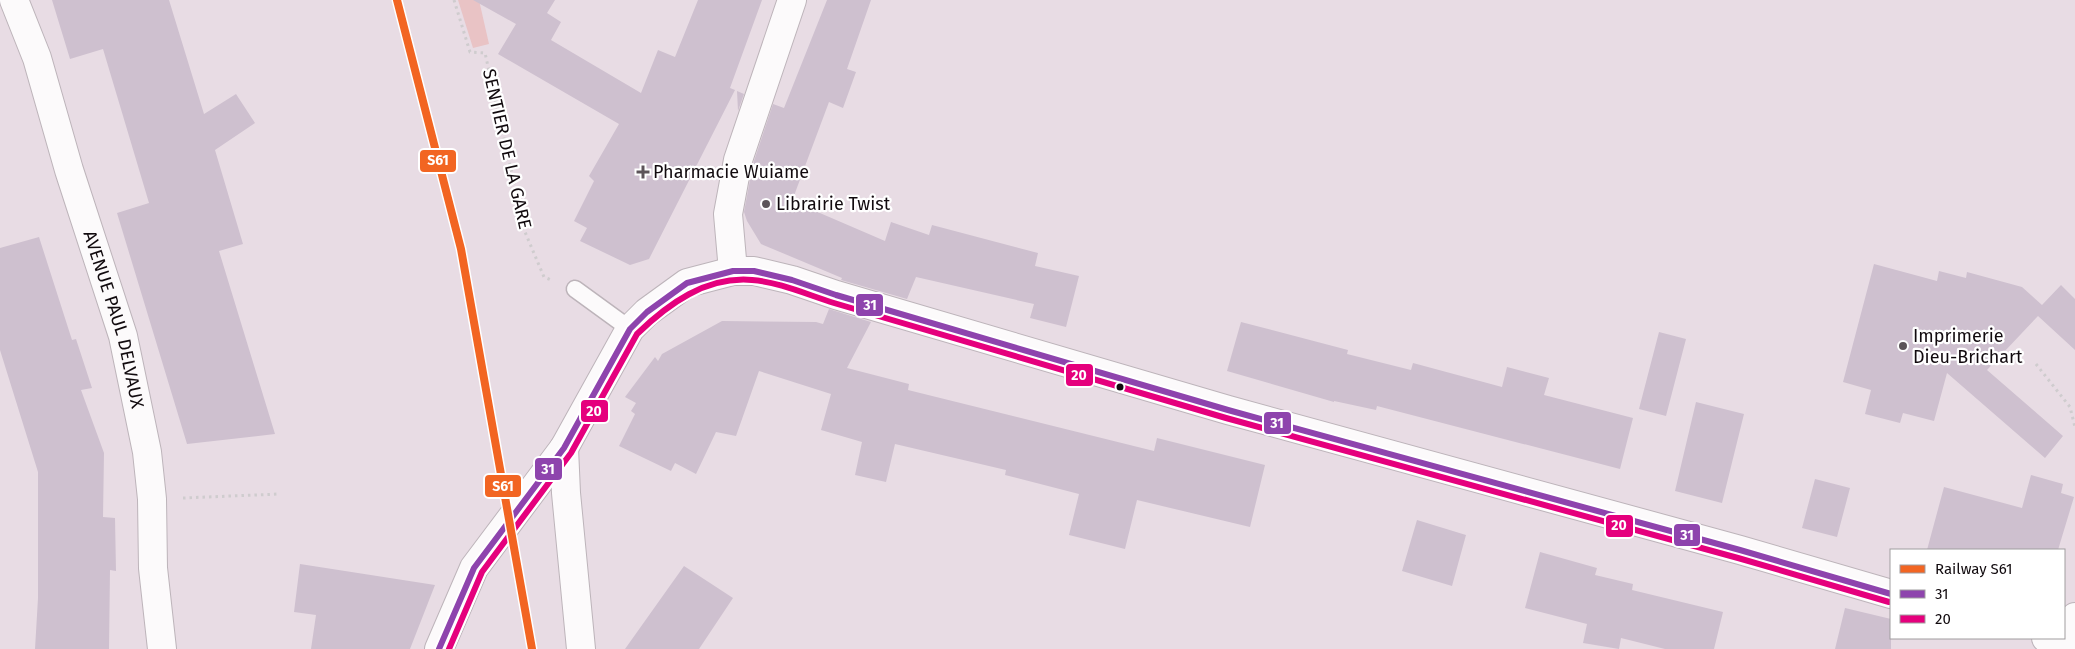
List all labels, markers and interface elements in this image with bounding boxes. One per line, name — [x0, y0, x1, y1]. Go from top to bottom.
street label: SENTIER DE LA GARE — [478, 67, 536, 231]
line badge: S61 — [419, 149, 457, 173]
text: S61 — [427, 152, 449, 169]
place label: Pharmacie Wuiame — [653, 161, 809, 183]
marker: Pharmacie Wuiame — [637, 166, 649, 178]
place label: Librairie Twist — [776, 193, 891, 215]
marker: Librairie Twist — [760, 198, 772, 210]
street label: AVENUE PAUL DELVAUX — [78, 228, 149, 410]
line badge: 31 — [855, 293, 884, 317]
text: 31 — [862, 297, 877, 314]
place label: Imprimerie Dieu-Brichart — [1913, 325, 2023, 368]
marker: Imprimerie Dieu-Brichart — [1897, 340, 1909, 352]
line badge: 20 — [1065, 363, 1094, 387]
text: 20 — [1071, 367, 1087, 384]
unlabelled marker — [1115, 382, 1125, 392]
line badge: 20 — [580, 399, 609, 423]
text: 20 — [586, 403, 602, 420]
line badge: 31 — [1263, 411, 1292, 435]
text: 31 — [1269, 415, 1284, 432]
line badge: 31 — [534, 457, 563, 481]
text: 31 — [540, 461, 555, 478]
line badge: S61 — [484, 474, 522, 498]
text: S61 — [492, 478, 514, 495]
line badge: 20 — [1605, 514, 1634, 538]
text: 20 — [1611, 517, 1627, 534]
line badge: 31 — [1673, 523, 1701, 547]
text: 31 — [1679, 527, 1694, 544]
legend — [1890, 549, 2065, 639]
text: Railway S61 — [1935, 560, 2013, 578]
text: 31 — [1935, 585, 1949, 603]
text: 20 — [1935, 610, 1951, 628]

